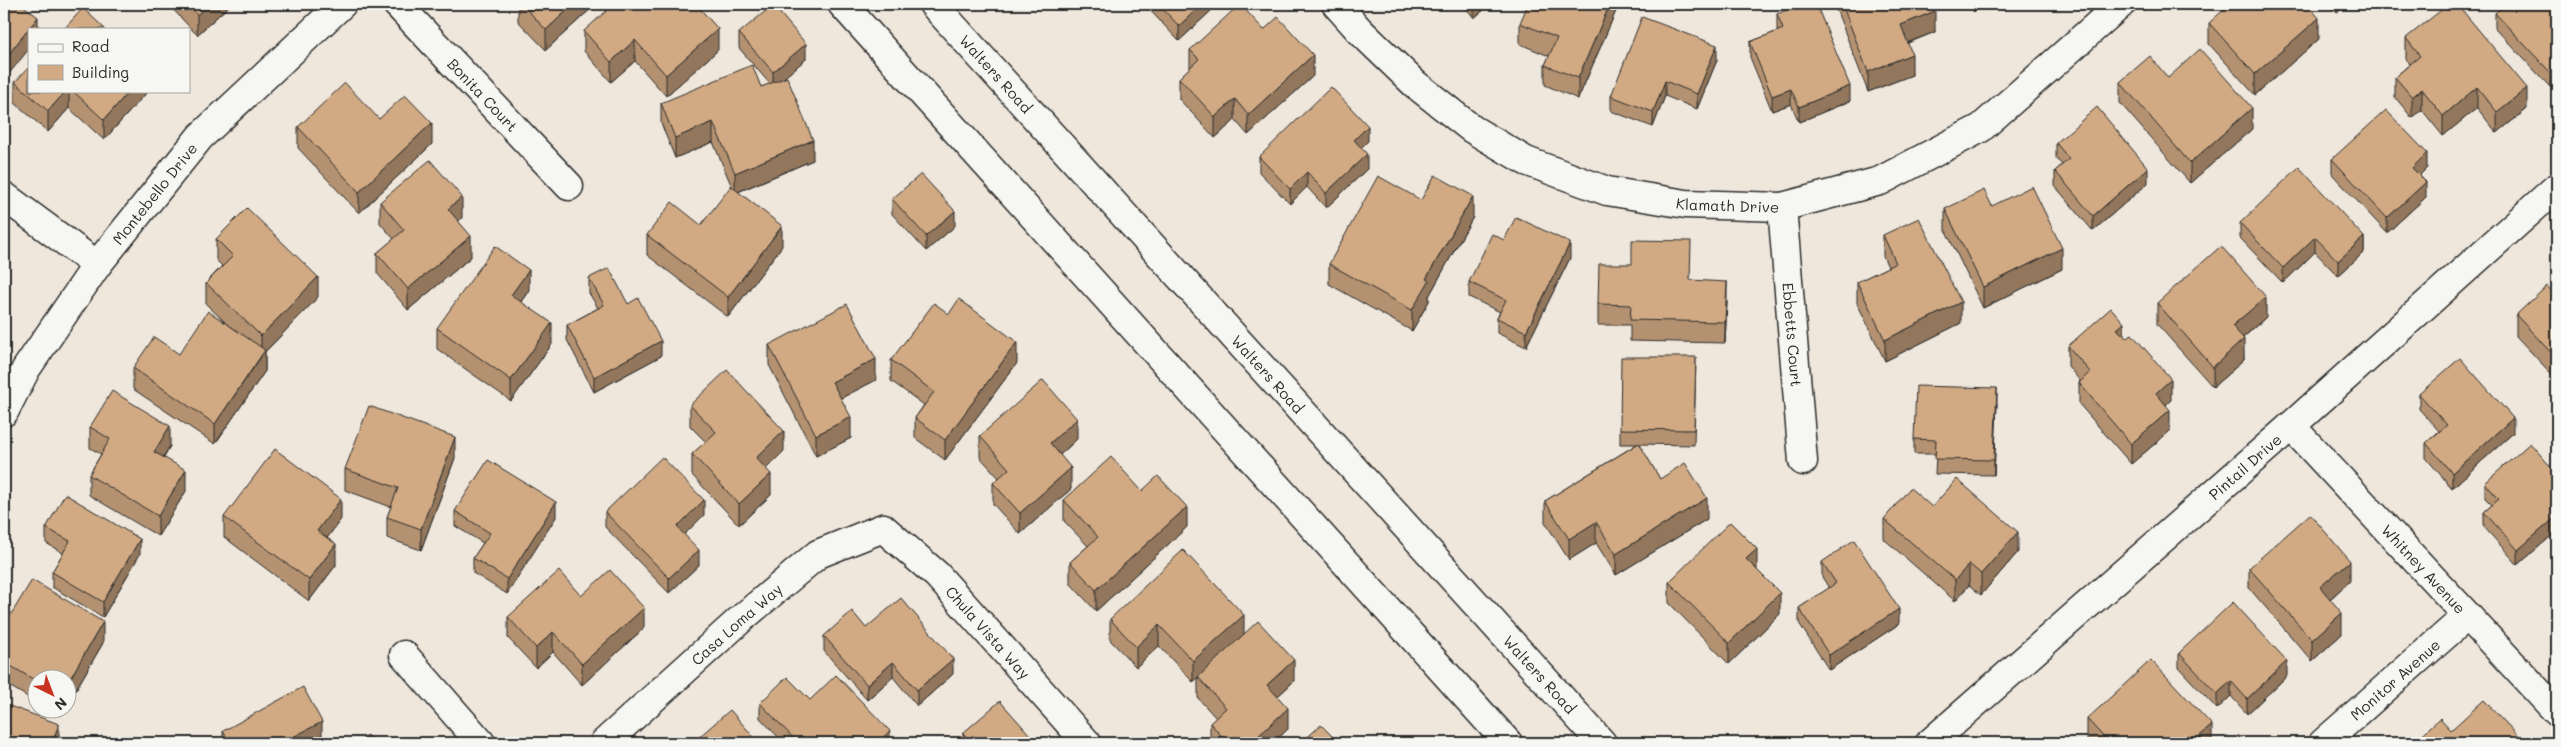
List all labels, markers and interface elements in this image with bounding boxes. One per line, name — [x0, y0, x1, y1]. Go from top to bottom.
legend — [28, 28, 190, 92]
street label: Walters Road — [955, 30, 1037, 117]
text: Road — [72, 36, 109, 56]
street label: Bonita Court — [443, 54, 522, 136]
text: Building — [72, 62, 129, 82]
street label: Montebello Drive — [108, 139, 201, 248]
street label: Klamath Drive — [1675, 193, 1779, 217]
street label: Ebbetts Court — [1778, 282, 1807, 387]
street label: Walters Road — [1227, 330, 1309, 417]
street label: Pintail Drive — [2204, 429, 2286, 504]
street label: Whitney Avenue — [2377, 520, 2470, 618]
street label: Casa Loma Way — [687, 579, 786, 670]
street label: Chula Vista Way — [941, 582, 1035, 683]
street label: Walters Road — [1499, 631, 1580, 718]
street label: Monitor Avenue — [2346, 634, 2444, 725]
north arrow — [28, 670, 78, 720]
text: N — [51, 693, 71, 715]

